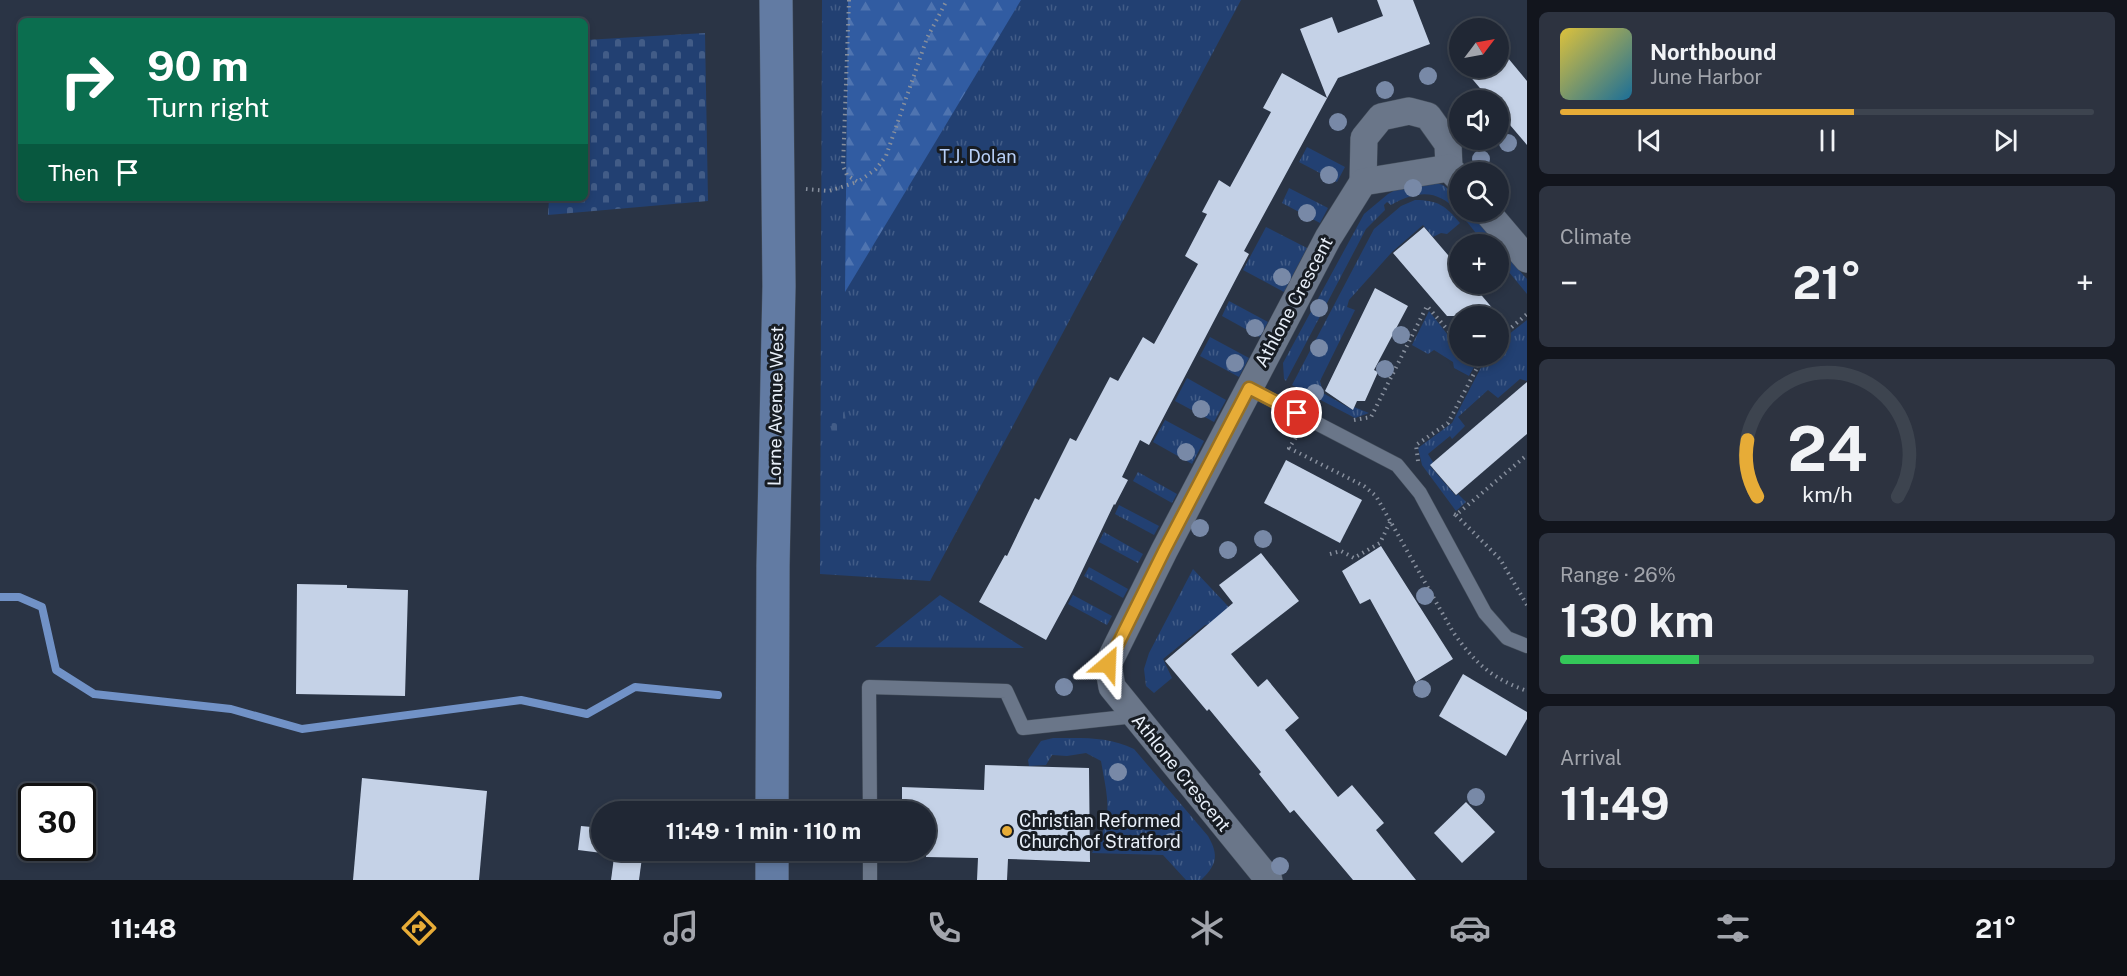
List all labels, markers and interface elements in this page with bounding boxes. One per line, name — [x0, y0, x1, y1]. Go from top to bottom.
north arrow — [1449, 18, 1509, 78]
map controls — [1449, 18, 1509, 366]
text: Northbound — [1650, 39, 1776, 65]
text: 90 m — [147, 41, 249, 90]
icon: right — [48, 42, 126, 120]
text: June Harbor — [1650, 65, 1762, 89]
button: sound — [1449, 90, 1509, 150]
text: Turn right — [147, 91, 270, 123]
icon: previous — [1633, 124, 1666, 157]
icon: pause — [1811, 124, 1844, 157]
icon: next — [1989, 124, 2022, 157]
park label: T.J. Dolan — [939, 146, 1017, 167]
icon: arrive — [111, 156, 144, 189]
text: Then — [48, 160, 99, 186]
button: search — [1449, 162, 1509, 222]
text: Climate — [1560, 225, 1632, 249]
street label: Athlone Crescent — [1250, 233, 1337, 371]
button: + — [1449, 234, 1509, 294]
text: 21° — [1792, 256, 1862, 309]
text: − — [1560, 264, 1578, 302]
text: + — [2076, 264, 2094, 302]
button: − — [1449, 306, 1509, 366]
street label: Lorne Avenue West — [764, 326, 787, 486]
pin — [1271, 387, 1322, 438]
icon: arrive — [1280, 396, 1313, 429]
text: 24 — [1787, 412, 1867, 485]
text: km/h — [1802, 482, 1852, 507]
text: Range · 26% — [1560, 563, 1676, 587]
text: 130 km — [1560, 594, 1715, 647]
position arrow — [1076, 632, 1140, 696]
street label: Athlone Crescent — [1128, 710, 1235, 836]
text: Arrival — [1560, 746, 1622, 770]
text: 11:49 — [1560, 777, 1670, 830]
speed limit sign: 30 — [18, 783, 96, 861]
place label: Christian Reformed Church of Stratford — [1019, 810, 1181, 852]
text: 11:49 · 1 min · 110 m — [666, 818, 861, 844]
marker: Christian Reformed Church of Stratford — [1000, 824, 1014, 838]
icon: directions — [398, 907, 440, 949]
icon: music — [660, 907, 702, 949]
icon: phone — [923, 907, 965, 949]
icon: climate — [1186, 907, 1228, 949]
icon: car — [1449, 907, 1491, 949]
icon: filters — [1712, 907, 1754, 949]
text: 11:48 — [110, 912, 177, 944]
text: 21° — [1975, 912, 2016, 944]

